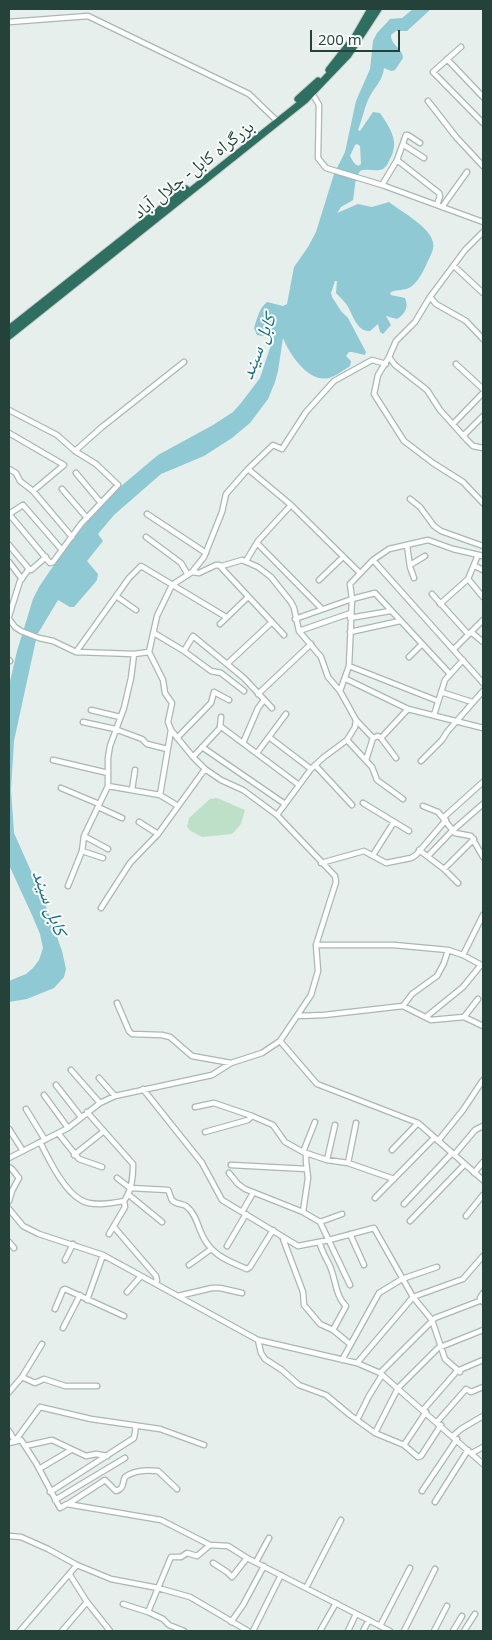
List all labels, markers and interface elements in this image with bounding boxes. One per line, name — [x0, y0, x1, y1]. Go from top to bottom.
scale bar — [312, 20, 402, 52]
text: 200 m — [318, 29, 362, 49]
street label: بزرگراه کابل- جلال آباد — [129, 116, 259, 224]
water label: کابل سيند — [236, 311, 282, 383]
water label: کابل سيند — [27, 867, 71, 939]

